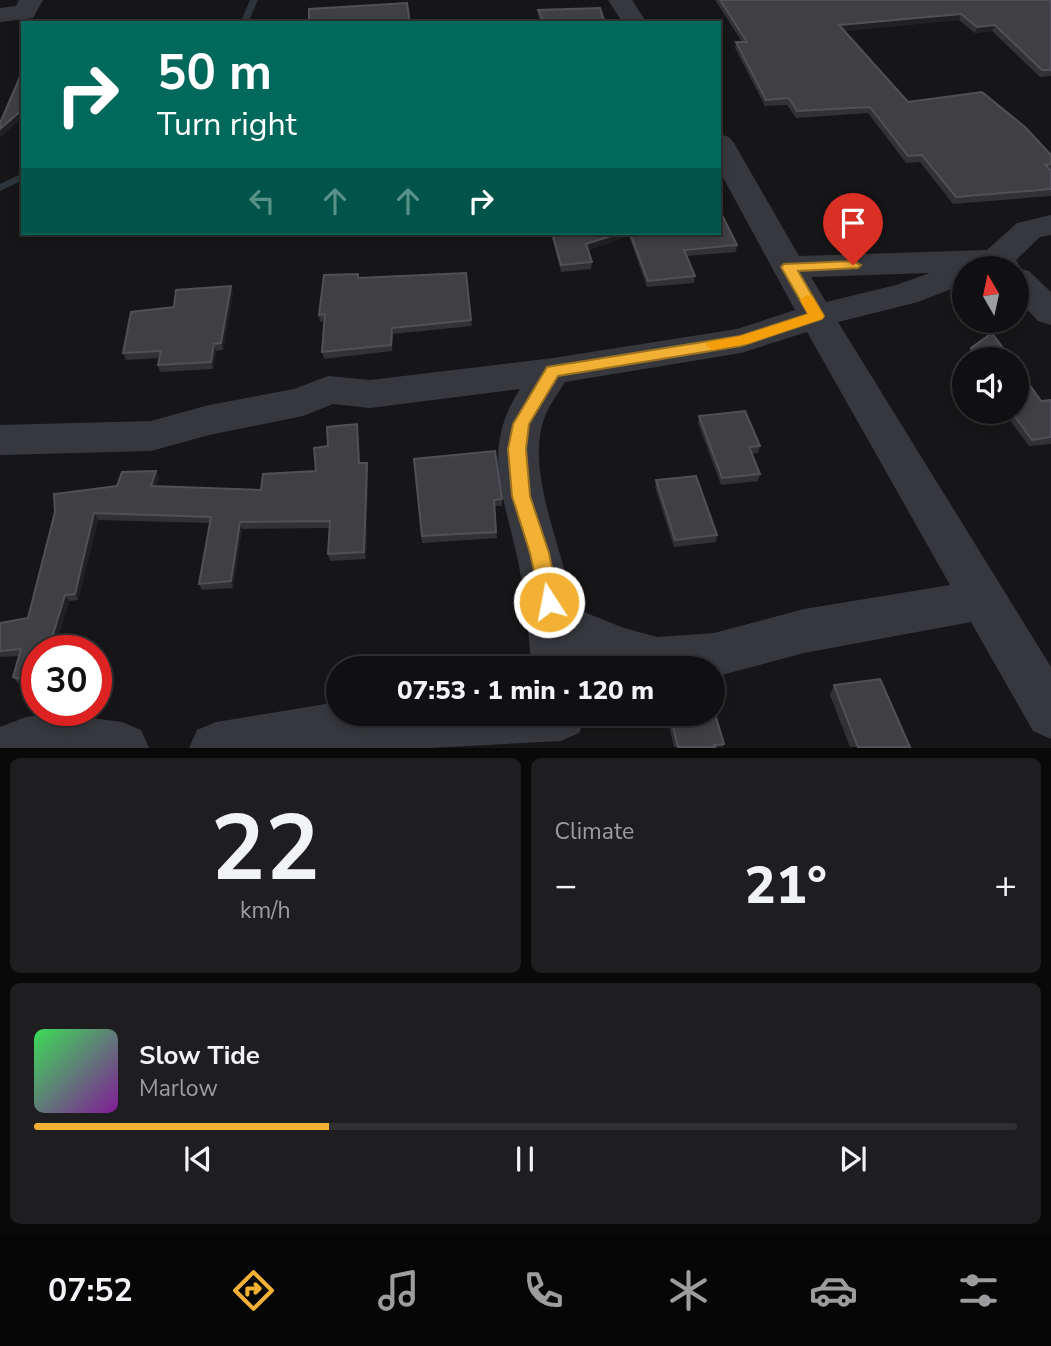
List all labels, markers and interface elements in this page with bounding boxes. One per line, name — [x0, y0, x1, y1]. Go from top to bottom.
text: 50 m — [157, 39, 272, 106]
icon: right — [42, 49, 133, 140]
text: Turn right — [157, 103, 297, 146]
icon: left — [243, 182, 281, 220]
icon: ahead — [316, 182, 354, 220]
icon: ahead — [389, 182, 427, 220]
icon: right — [462, 182, 500, 220]
pin — [823, 193, 883, 265]
icon: arrive — [834, 204, 872, 242]
north arrow — [952, 256, 1029, 332]
map controls — [952, 256, 1029, 424]
button: sound — [952, 347, 1029, 424]
position arrow — [512, 565, 586, 639]
speed limit sign: 30 — [21, 635, 112, 726]
text: 07:53 · 1 min · 120 m — [397, 673, 654, 708]
text: 22 — [211, 787, 320, 911]
text: Climate — [555, 816, 634, 847]
text: 21° — [745, 850, 827, 921]
text: − — [555, 860, 577, 911]
text: + — [994, 860, 1017, 911]
text: km/h — [240, 895, 291, 926]
text: Slow Tide — [139, 1038, 260, 1073]
text: Marlow — [139, 1073, 218, 1104]
icon: previous — [179, 1140, 217, 1178]
icon: pause — [506, 1140, 544, 1178]
icon: next — [834, 1140, 872, 1178]
icon: directions — [229, 1266, 278, 1315]
icon: music — [374, 1266, 423, 1315]
icon: phone — [519, 1266, 568, 1315]
icon: climate — [664, 1266, 713, 1315]
icon: car — [809, 1266, 858, 1315]
icon: filters — [954, 1266, 1003, 1315]
text: 07:52 — [48, 1269, 133, 1312]

